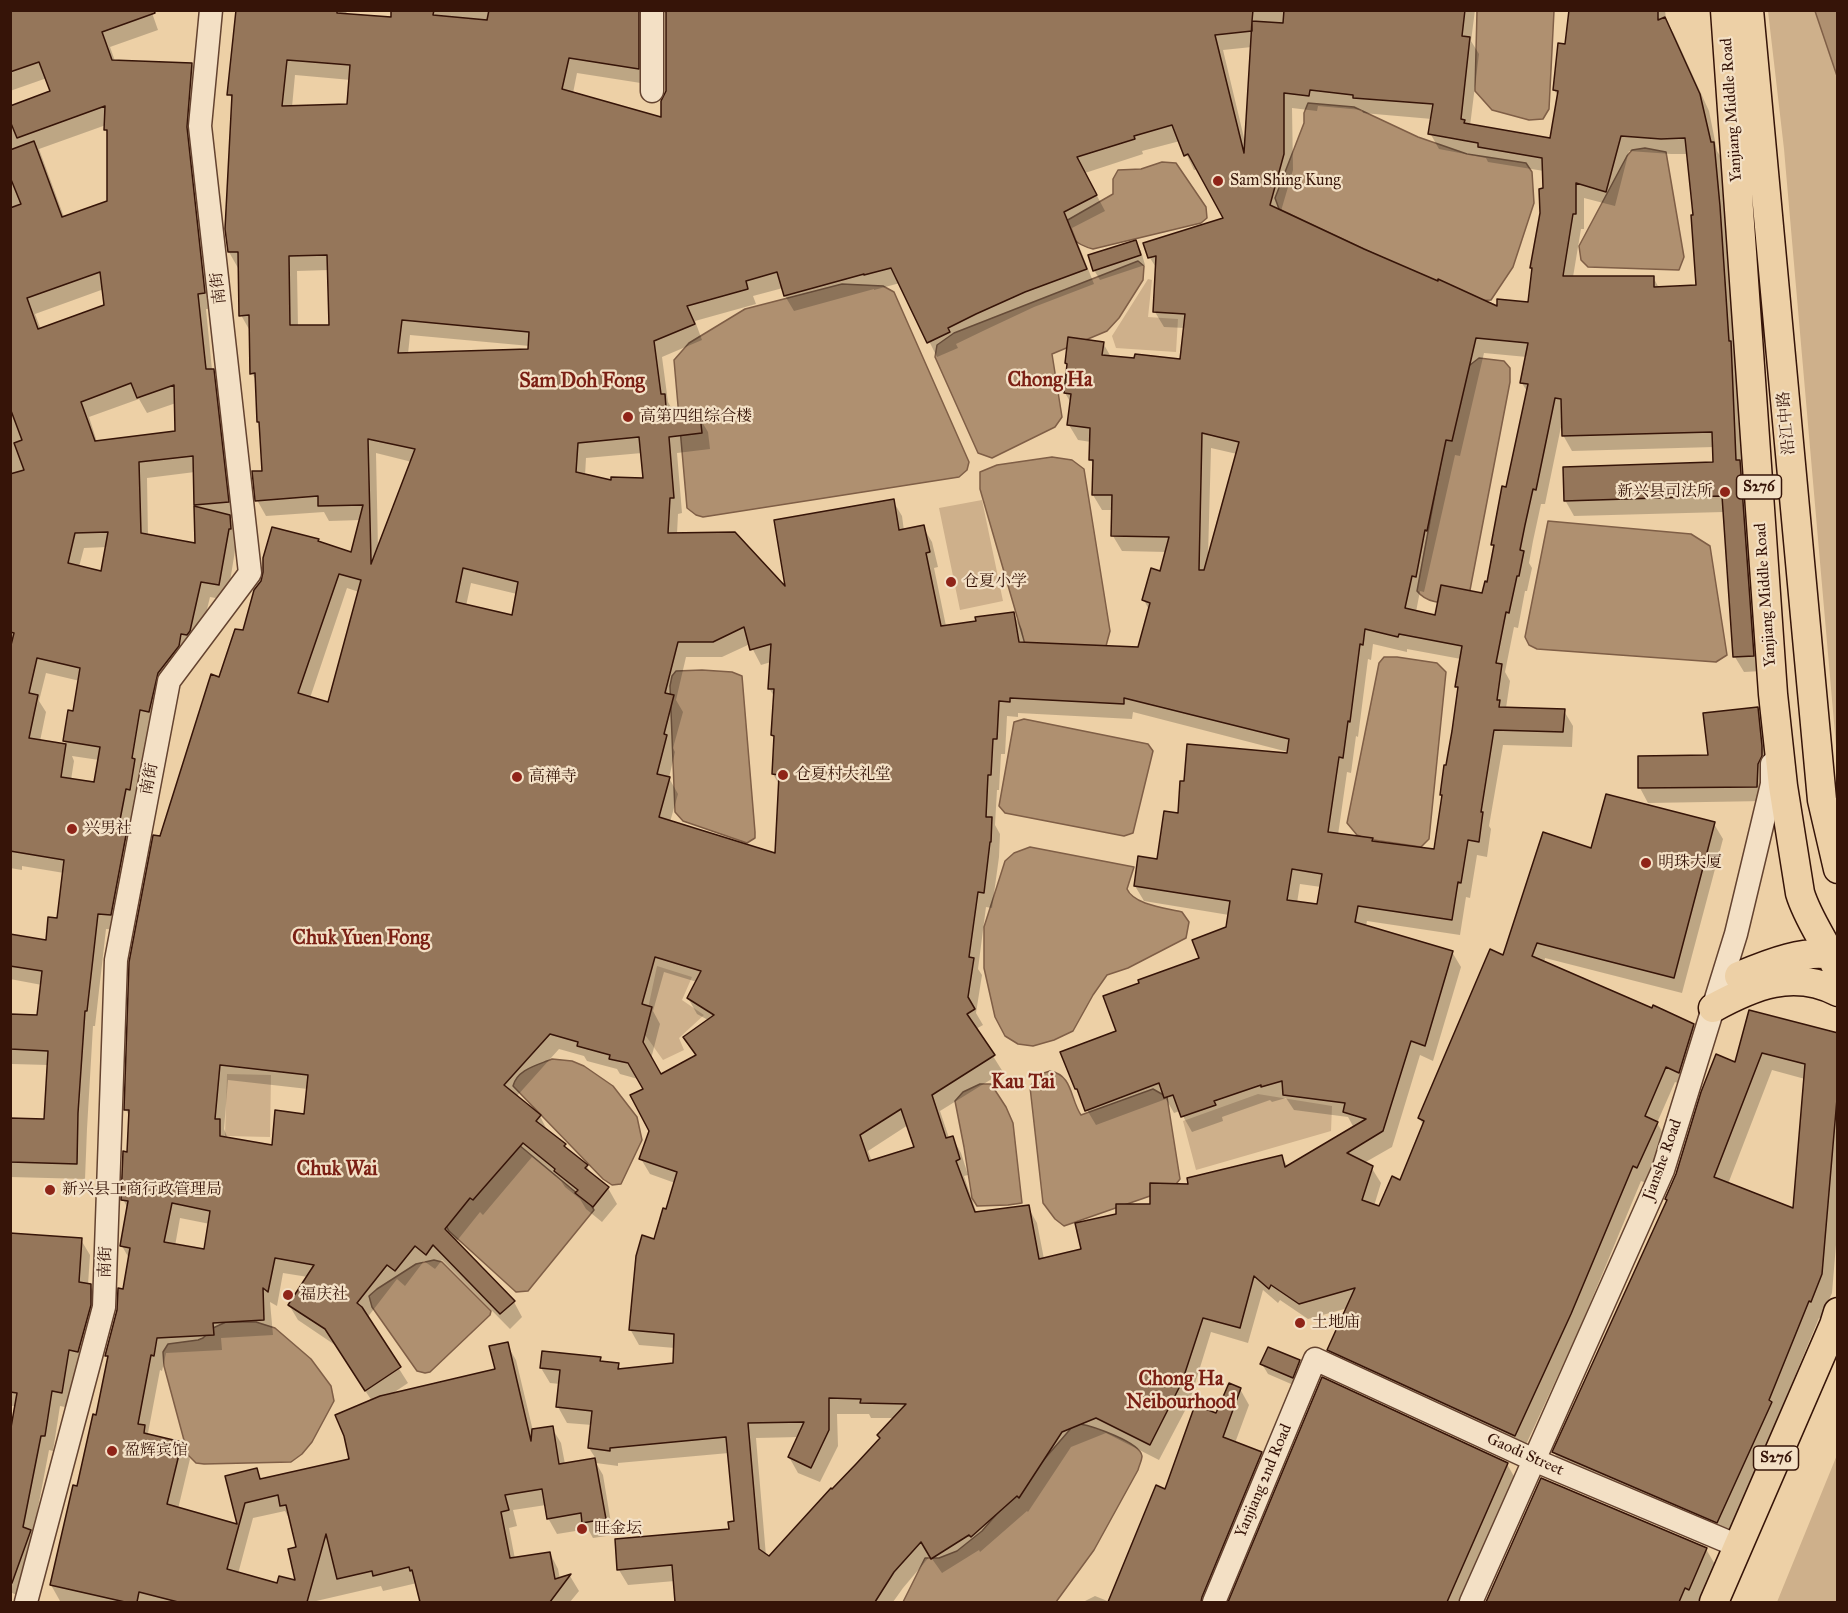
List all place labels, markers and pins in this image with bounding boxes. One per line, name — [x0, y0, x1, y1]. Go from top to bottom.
place label: Sam Shing Kung — [1230, 171, 1341, 191]
marker: Sam Shing Kung — [1211, 174, 1225, 188]
place label: 高第四组综合楼 — [640, 407, 752, 427]
marker: 高第四组综合楼 — [621, 410, 635, 424]
place label: 新兴县司法所 — [1617, 482, 1713, 502]
marker: 新兴县司法所 — [1718, 485, 1732, 499]
place label: 仓夏小学 — [963, 572, 1027, 592]
marker: 仓夏小学 — [944, 575, 958, 589]
place label: 仓夏村大礼堂 — [795, 765, 891, 785]
place label: 高禅寺 — [529, 767, 577, 787]
marker: 仓夏村大礼堂 — [776, 768, 790, 782]
marker: 高禅寺 — [510, 770, 524, 784]
place label: 兴男社 — [84, 819, 132, 839]
marker: 兴男社 — [65, 822, 79, 836]
place label: 明珠大厦 — [1658, 853, 1722, 873]
marker: 明珠大厦 — [1639, 856, 1653, 870]
place label: 新兴县工商行政管理局 — [62, 1180, 222, 1200]
marker: 新兴县工商行政管理局 — [43, 1183, 57, 1197]
place label: 福庆社 — [300, 1285, 348, 1305]
marker: 福庆社 — [281, 1288, 295, 1302]
place label: 土地庙 — [1312, 1313, 1360, 1333]
marker: 土地庙 — [1293, 1316, 1307, 1330]
place label: 盈辉宾馆 — [124, 1441, 188, 1461]
marker: 盈辉宾馆 — [105, 1444, 119, 1458]
place label: 旺金坛 — [594, 1519, 642, 1539]
marker: 旺金坛 — [575, 1522, 589, 1536]

